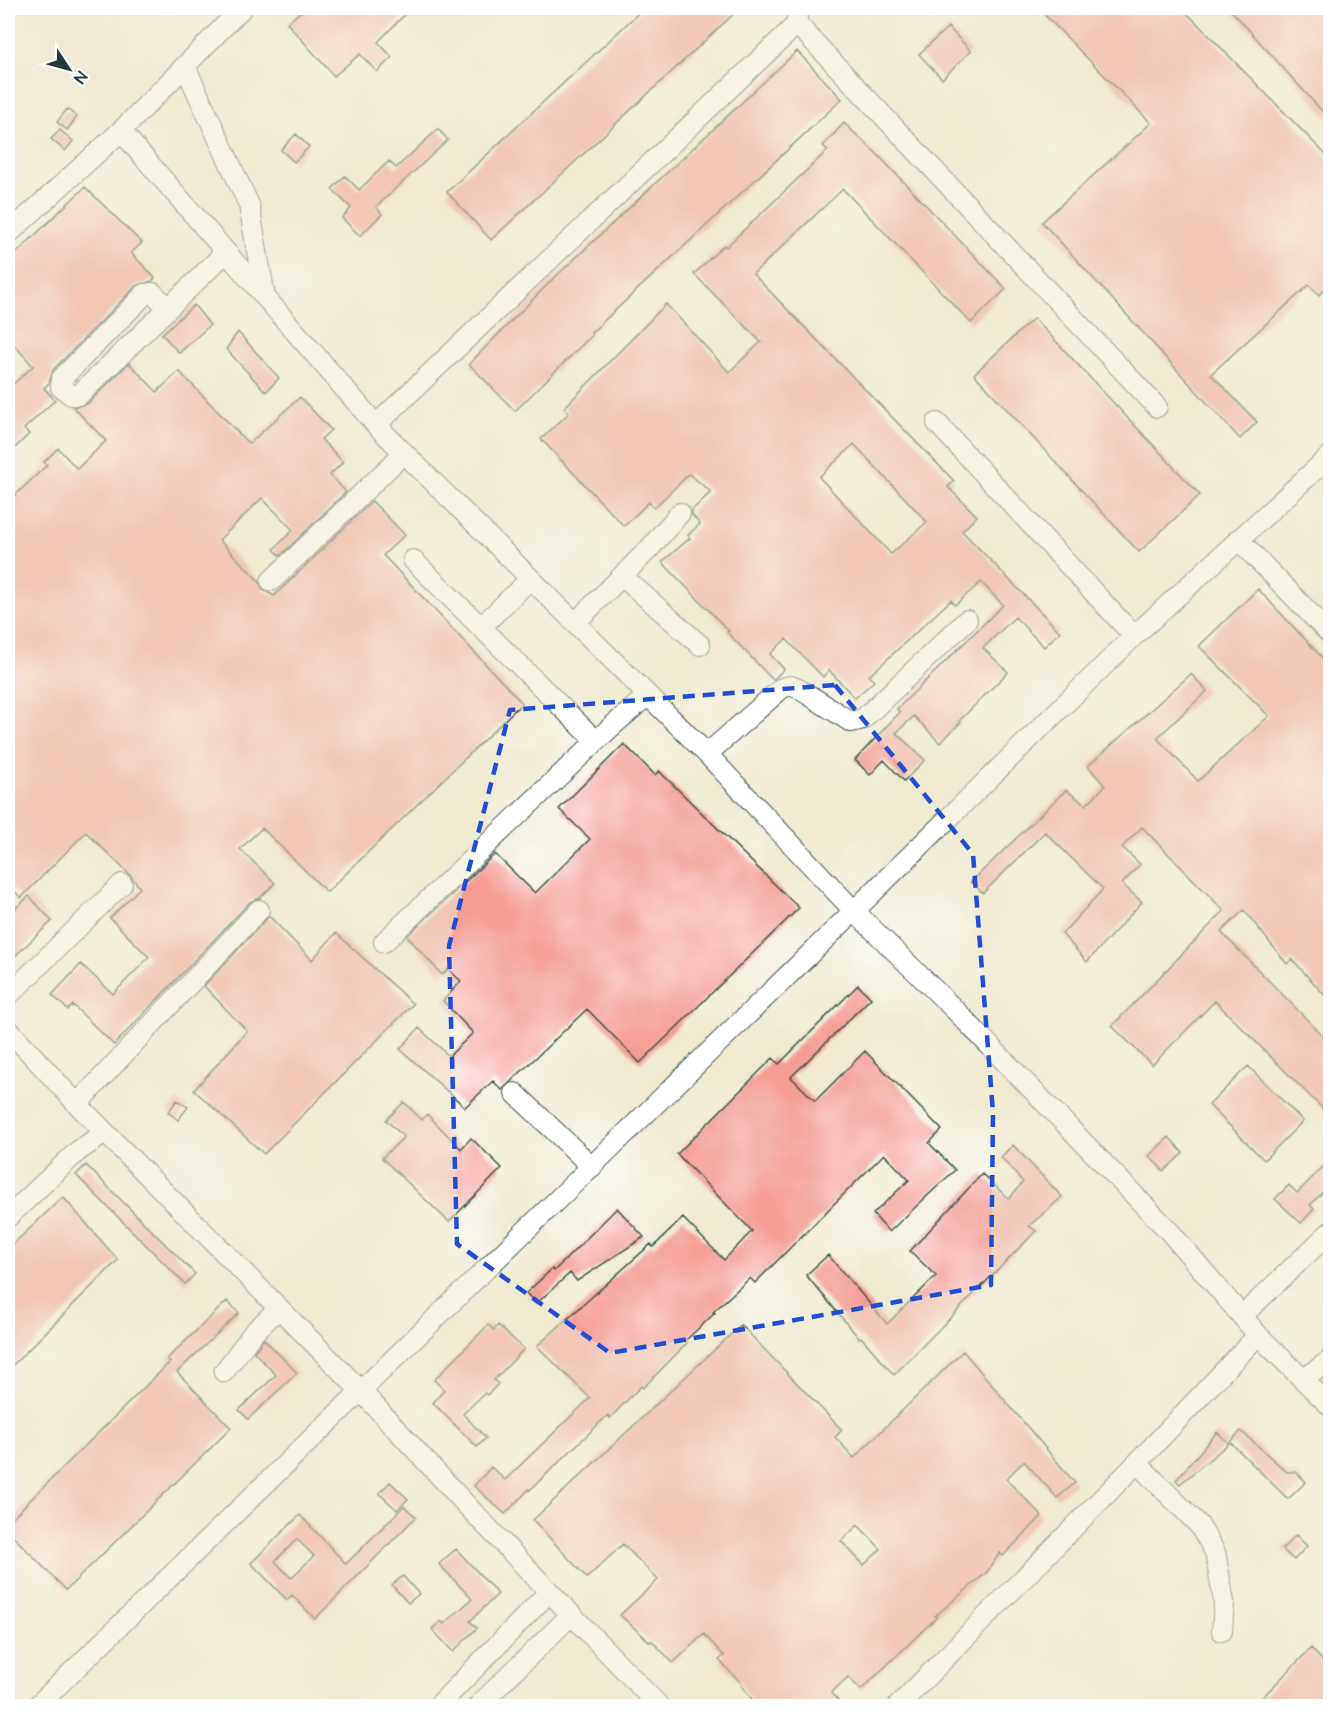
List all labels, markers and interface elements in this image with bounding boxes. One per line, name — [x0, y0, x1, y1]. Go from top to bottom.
north arrow — [39, 39, 99, 99]
text: N — [68, 67, 92, 88]

